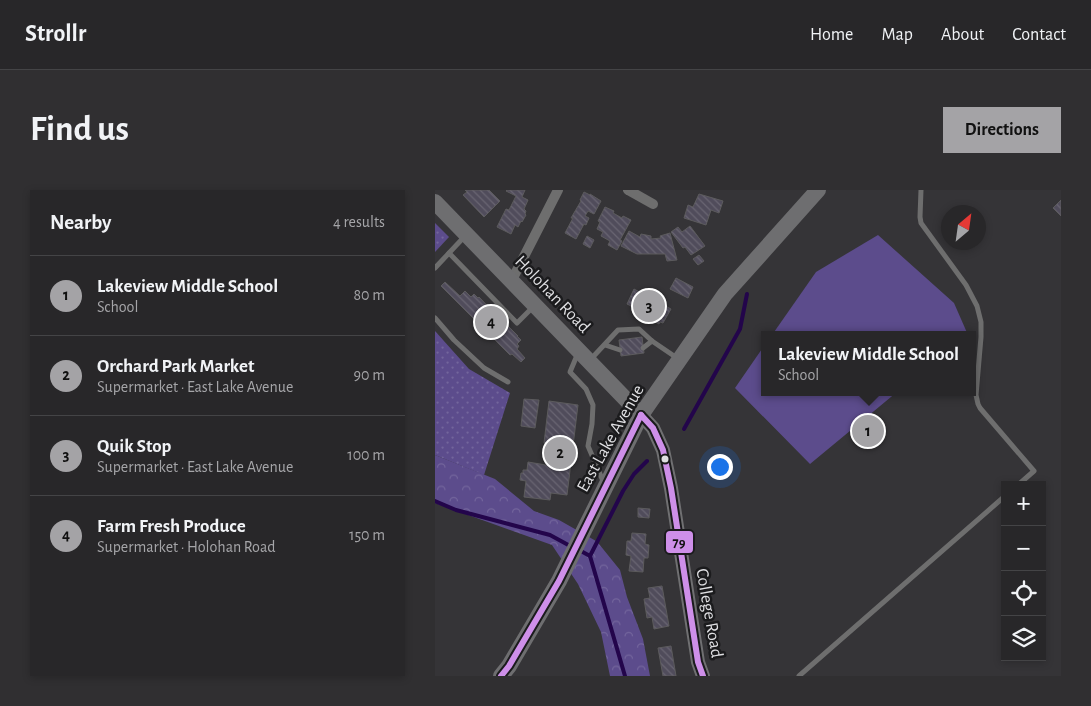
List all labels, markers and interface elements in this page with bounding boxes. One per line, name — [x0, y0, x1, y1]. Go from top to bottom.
text: Strollr — [25, 22, 86, 46]
text: Home — [810, 26, 853, 44]
text: Map — [881, 26, 913, 44]
text: About — [941, 26, 984, 44]
text: Contact — [1012, 26, 1066, 44]
button: Directions — [943, 107, 1061, 153]
text: Find us — [30, 112, 129, 147]
north arrow — [941, 205, 986, 250]
text: Nearby — [50, 212, 111, 233]
text: 4 results — [333, 214, 385, 230]
street label: Holohan Road — [511, 253, 593, 337]
text: Lakeview Middle School — [97, 277, 278, 296]
text: 1 — [63, 287, 69, 303]
text: 80 m — [354, 287, 385, 303]
pin: 3 — [633, 287, 665, 325]
text: School — [97, 299, 138, 315]
pin: 4 — [475, 303, 507, 341]
popup — [761, 331, 976, 396]
text: Lakeview Middle School — [778, 345, 959, 364]
text: Orchard Park Market — [97, 357, 254, 376]
text: 2 — [62, 367, 70, 383]
text: 90 m — [354, 367, 385, 383]
text: School — [778, 367, 819, 383]
text: Supermarket · East Lake Avenue — [97, 379, 293, 395]
street label: East Lake Avenue — [574, 382, 648, 495]
pin: 1 — [852, 412, 884, 450]
pin: 2 — [544, 434, 576, 472]
text: Quik Stop — [97, 437, 171, 456]
text: 3 — [63, 447, 69, 463]
text: 100 m — [347, 447, 385, 463]
unlabelled marker — [660, 454, 670, 464]
your location — [707, 454, 733, 480]
text: Supermarket · East Lake Avenue — [97, 459, 293, 475]
map controls — [1001, 481, 1046, 661]
button: + — [1001, 481, 1046, 526]
text: Farm Fresh Produce — [97, 517, 246, 536]
button: − — [1001, 526, 1046, 571]
text: 4 — [62, 527, 70, 543]
text: 150 m — [349, 527, 385, 543]
line badge: 79 — [665, 530, 694, 554]
text: 79 — [673, 536, 686, 550]
text: Supermarket · Holohan Road — [97, 539, 276, 555]
street label: College Road — [692, 567, 726, 659]
button: locate — [1001, 571, 1046, 616]
button: layers — [1001, 616, 1046, 661]

